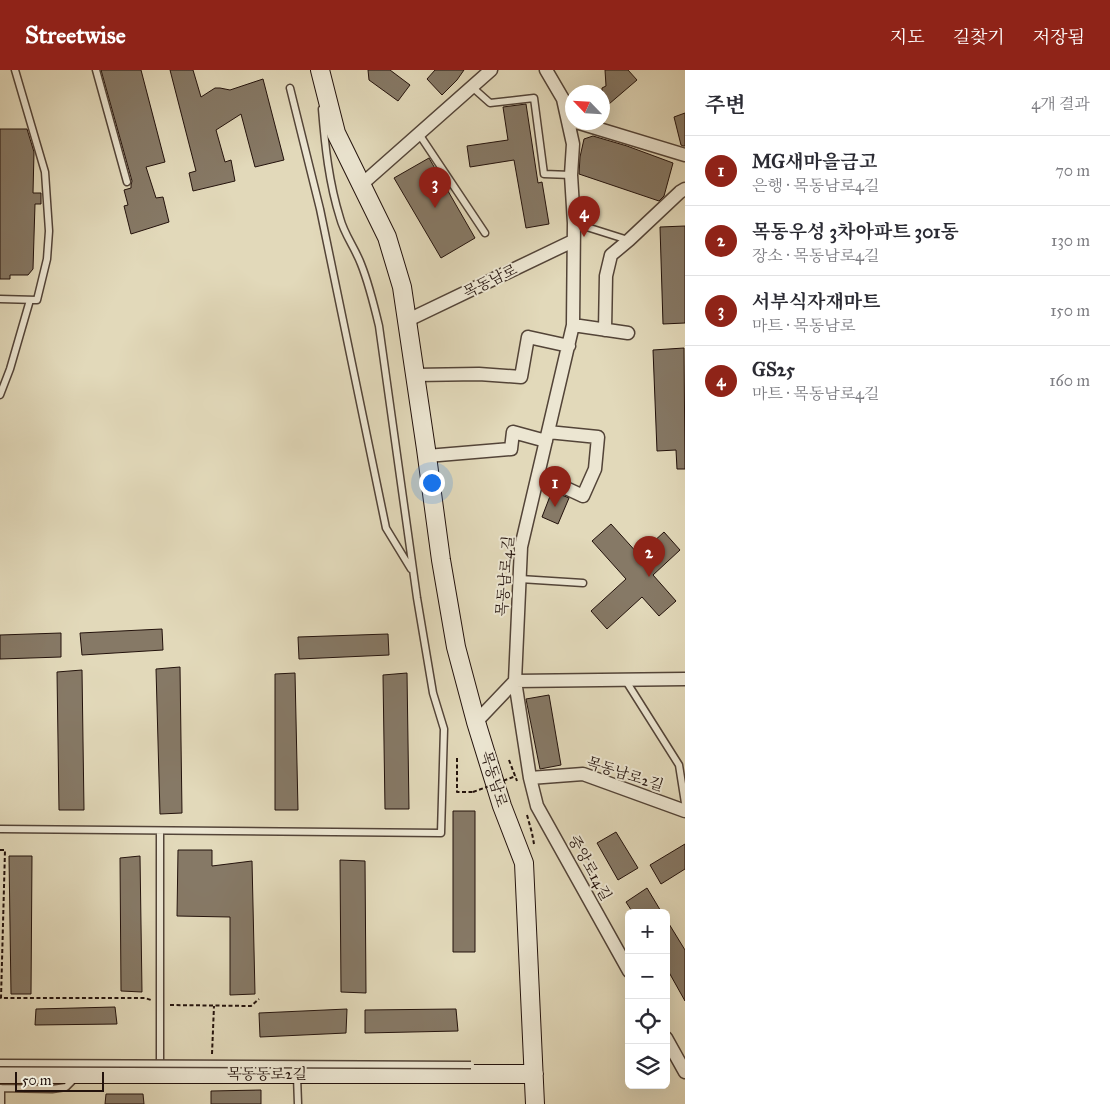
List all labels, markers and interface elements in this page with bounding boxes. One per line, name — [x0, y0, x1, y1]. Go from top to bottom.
text: Streetwise — [25, 20, 126, 50]
text: 지도 — [890, 26, 925, 48]
text: 길찾기 — [953, 26, 1005, 48]
text: 저장됨 — [1033, 26, 1085, 48]
north arrow — [565, 85, 610, 130]
text: 주변 — [705, 92, 746, 118]
text: 4개 결과 — [1031, 94, 1090, 113]
text: MG새마을금고 — [752, 150, 877, 173]
text: 1 — [718, 161, 724, 180]
text: 70 m — [1055, 161, 1090, 180]
pin: 3 — [419, 167, 451, 208]
text: 은행 · 목동남로4길 — [752, 176, 880, 195]
pin: 4 — [568, 196, 600, 237]
text: 목동우성 3차아파트 301동 — [752, 220, 959, 243]
text: 2 — [717, 231, 725, 250]
text: 130 m — [1051, 231, 1090, 250]
text: 장소 · 목동남로4길 — [752, 246, 880, 265]
street label: 목동남로 — [460, 260, 520, 302]
text: 서부식자재마트 — [752, 290, 880, 313]
text: 3 — [718, 301, 724, 320]
text: 150 m — [1050, 301, 1090, 320]
text: 마트 · 목동남로 — [752, 316, 855, 335]
text: GS25 — [752, 358, 795, 381]
text: 4 — [717, 371, 725, 390]
text: 160 m — [1049, 371, 1090, 390]
text: 마트 · 목동남로4길 — [752, 384, 880, 403]
pin: 1 — [539, 466, 571, 507]
your location — [419, 470, 445, 496]
street label: 목동남로4길 — [493, 535, 517, 617]
pin: 2 — [633, 536, 665, 577]
street label: 목동남로 — [477, 749, 511, 810]
street label: 목동남로2길 — [584, 753, 666, 795]
street label: 중앙로14길 — [565, 832, 615, 904]
map controls — [625, 909, 670, 1089]
button: + — [625, 909, 670, 954]
button: − — [625, 954, 670, 999]
button: locate — [625, 999, 670, 1044]
button: layers — [625, 1044, 670, 1089]
street label: 목동동로2길 — [227, 1065, 307, 1083]
scale bar — [15, 1069, 104, 1092]
text: 50 m — [22, 1072, 51, 1089]

